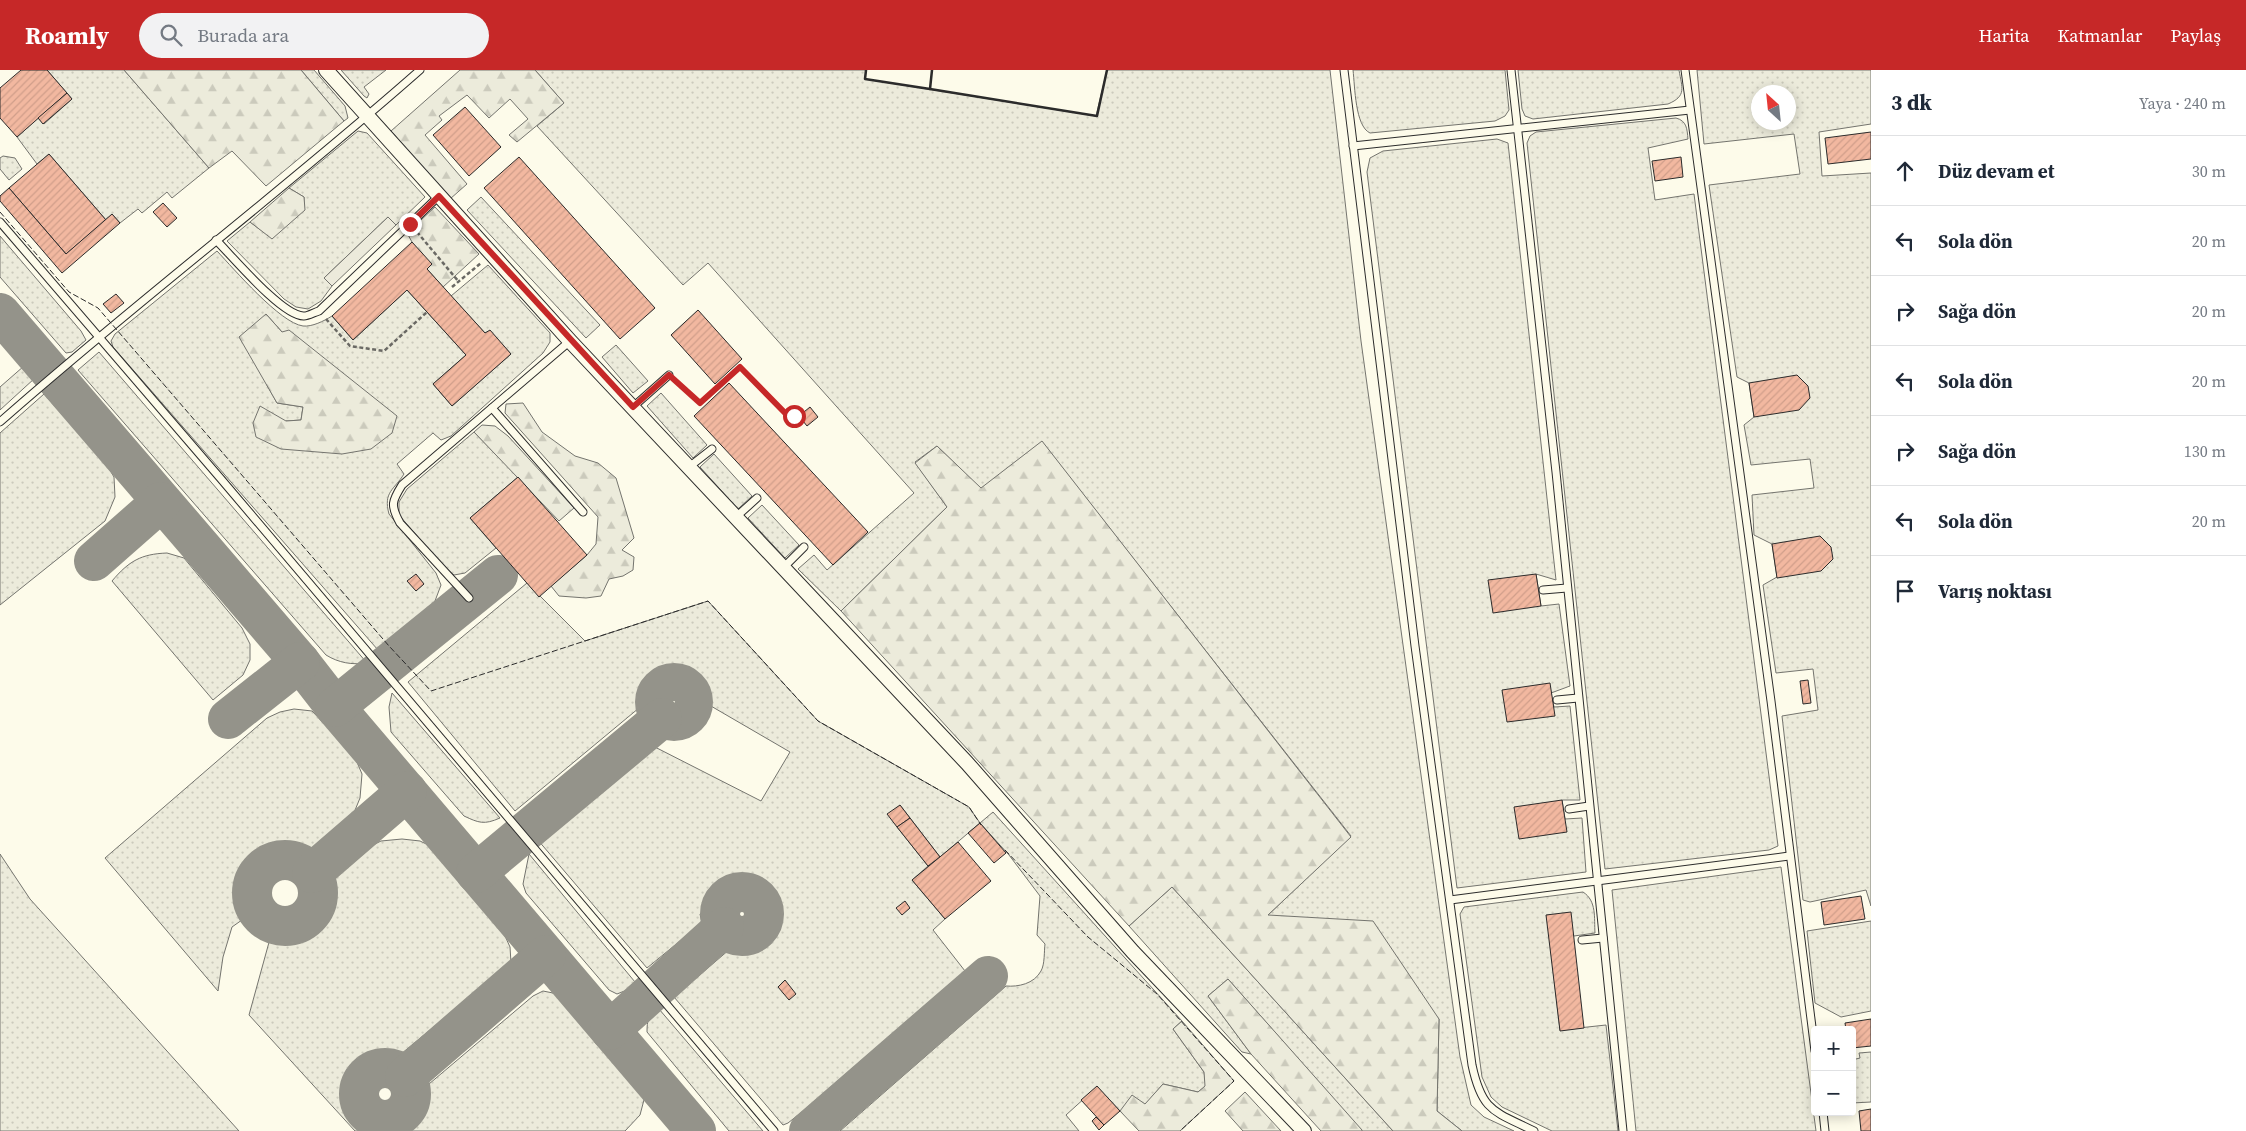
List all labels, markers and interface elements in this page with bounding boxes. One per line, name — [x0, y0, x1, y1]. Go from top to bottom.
search box — [139, 13, 489, 58]
text: Roamly — [25, 19, 109, 52]
icon: search — [157, 21, 185, 49]
text: Burada ara — [197, 22, 289, 48]
text: Harita — [1979, 23, 2029, 48]
text: Katmanlar — [2057, 23, 2142, 48]
text: Paylaş — [2170, 23, 2221, 48]
north arrow — [1751, 85, 1796, 130]
text: 3 dk — [1891, 88, 1932, 117]
text: Yaya · 240 m — [2139, 92, 2226, 114]
icon: ahead — [1891, 157, 1919, 185]
text: Düz devam et — [1938, 158, 2055, 184]
text: 30 m — [2192, 160, 2226, 182]
route end — [399, 213, 422, 236]
icon: left — [1891, 227, 1919, 255]
text: Sola dön — [1938, 228, 2013, 254]
text: 20 m — [2192, 230, 2226, 252]
icon: right — [1891, 297, 1919, 325]
text: Sağa dön — [1938, 298, 2016, 324]
text: 20 m — [2192, 300, 2226, 322]
icon: left — [1891, 367, 1919, 395]
text: Sola dön — [1938, 368, 2013, 394]
text: 20 m — [2192, 370, 2226, 392]
route start — [783, 405, 806, 428]
icon: right — [1891, 437, 1919, 465]
text: Sağa dön — [1938, 438, 2016, 464]
text: 130 m — [2184, 440, 2226, 462]
icon: left — [1891, 507, 1919, 535]
text: Sola dön — [1938, 508, 2013, 534]
text: 20 m — [2192, 510, 2226, 532]
icon: arrive — [1891, 577, 1919, 605]
text: Varış noktası — [1938, 578, 2052, 604]
map controls — [1811, 1026, 1856, 1116]
button: + — [1811, 1026, 1856, 1071]
button: − — [1811, 1071, 1856, 1116]

